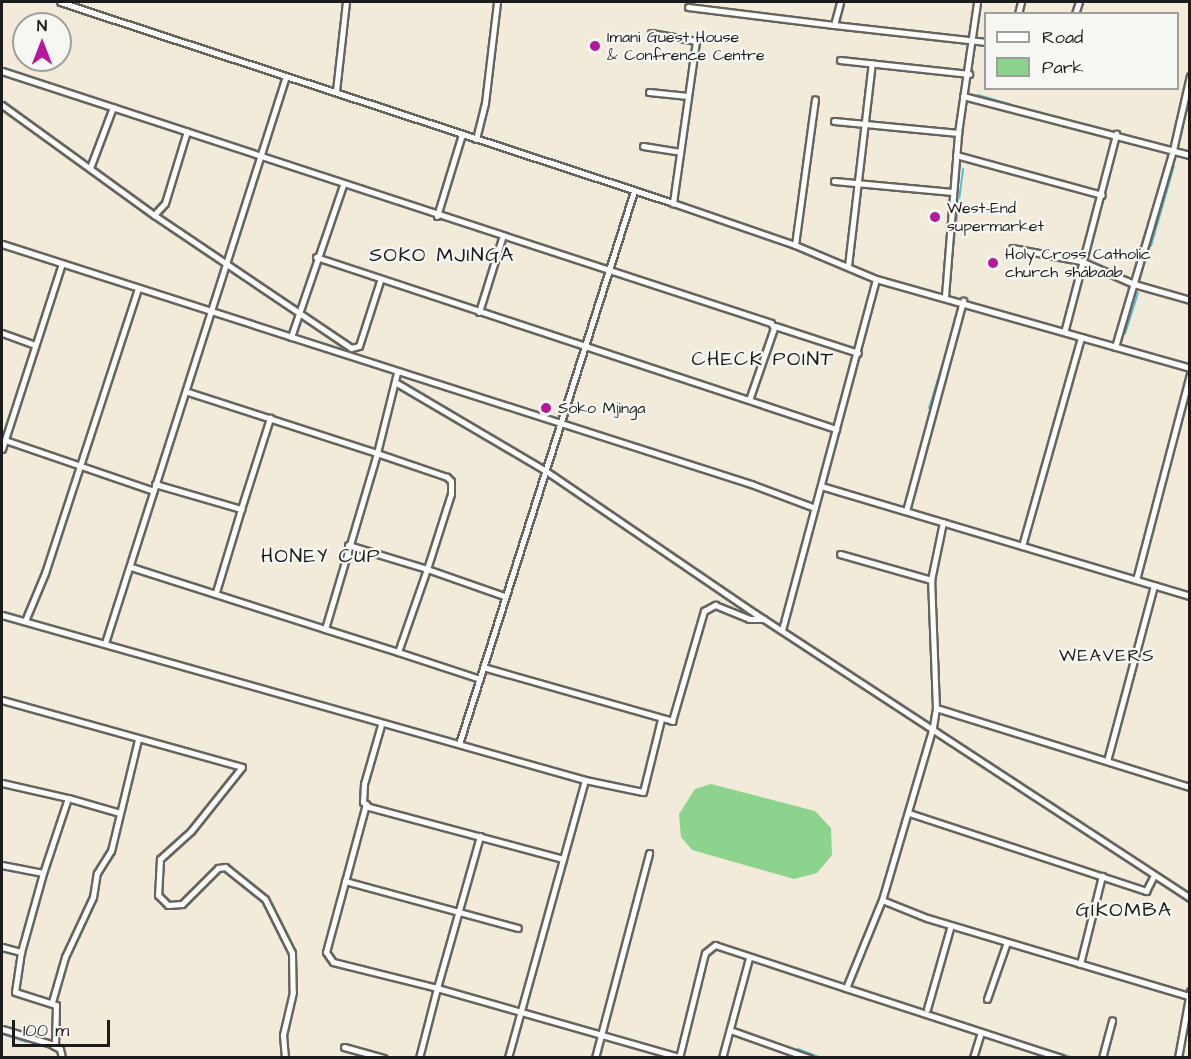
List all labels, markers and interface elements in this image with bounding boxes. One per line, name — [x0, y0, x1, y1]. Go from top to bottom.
north arrow — [12, 12, 72, 72]
legend — [984, 12, 1179, 90]
text: N — [37, 15, 47, 37]
text: Road — [1042, 25, 1083, 50]
place label: Imani Guest House & Confrence Centre — [607, 27, 765, 65]
marker: Imani Guest House & Confrence Centre — [588, 39, 602, 53]
text: Park — [1042, 55, 1084, 80]
place label: West-End supermarket — [947, 198, 1044, 236]
marker: West-End supermarket — [928, 210, 942, 224]
district label: SOKO MJINGA — [369, 243, 515, 267]
place label: Holy Cross Catholic church shabaab — [1005, 244, 1151, 282]
marker: Holy Cross Catholic church shabaab — [986, 256, 1000, 270]
district label: CHECK POINT — [691, 347, 835, 371]
place label: Soko Mjinga — [558, 398, 645, 418]
marker: Soko Mjinga — [539, 401, 553, 415]
district label: HONEY CUP — [261, 544, 381, 568]
district label: WEAVERS — [1059, 645, 1155, 667]
district label: GIKOMBA — [1076, 898, 1172, 922]
scale bar — [15, 1008, 112, 1046]
text: 100 m — [23, 1018, 69, 1043]

